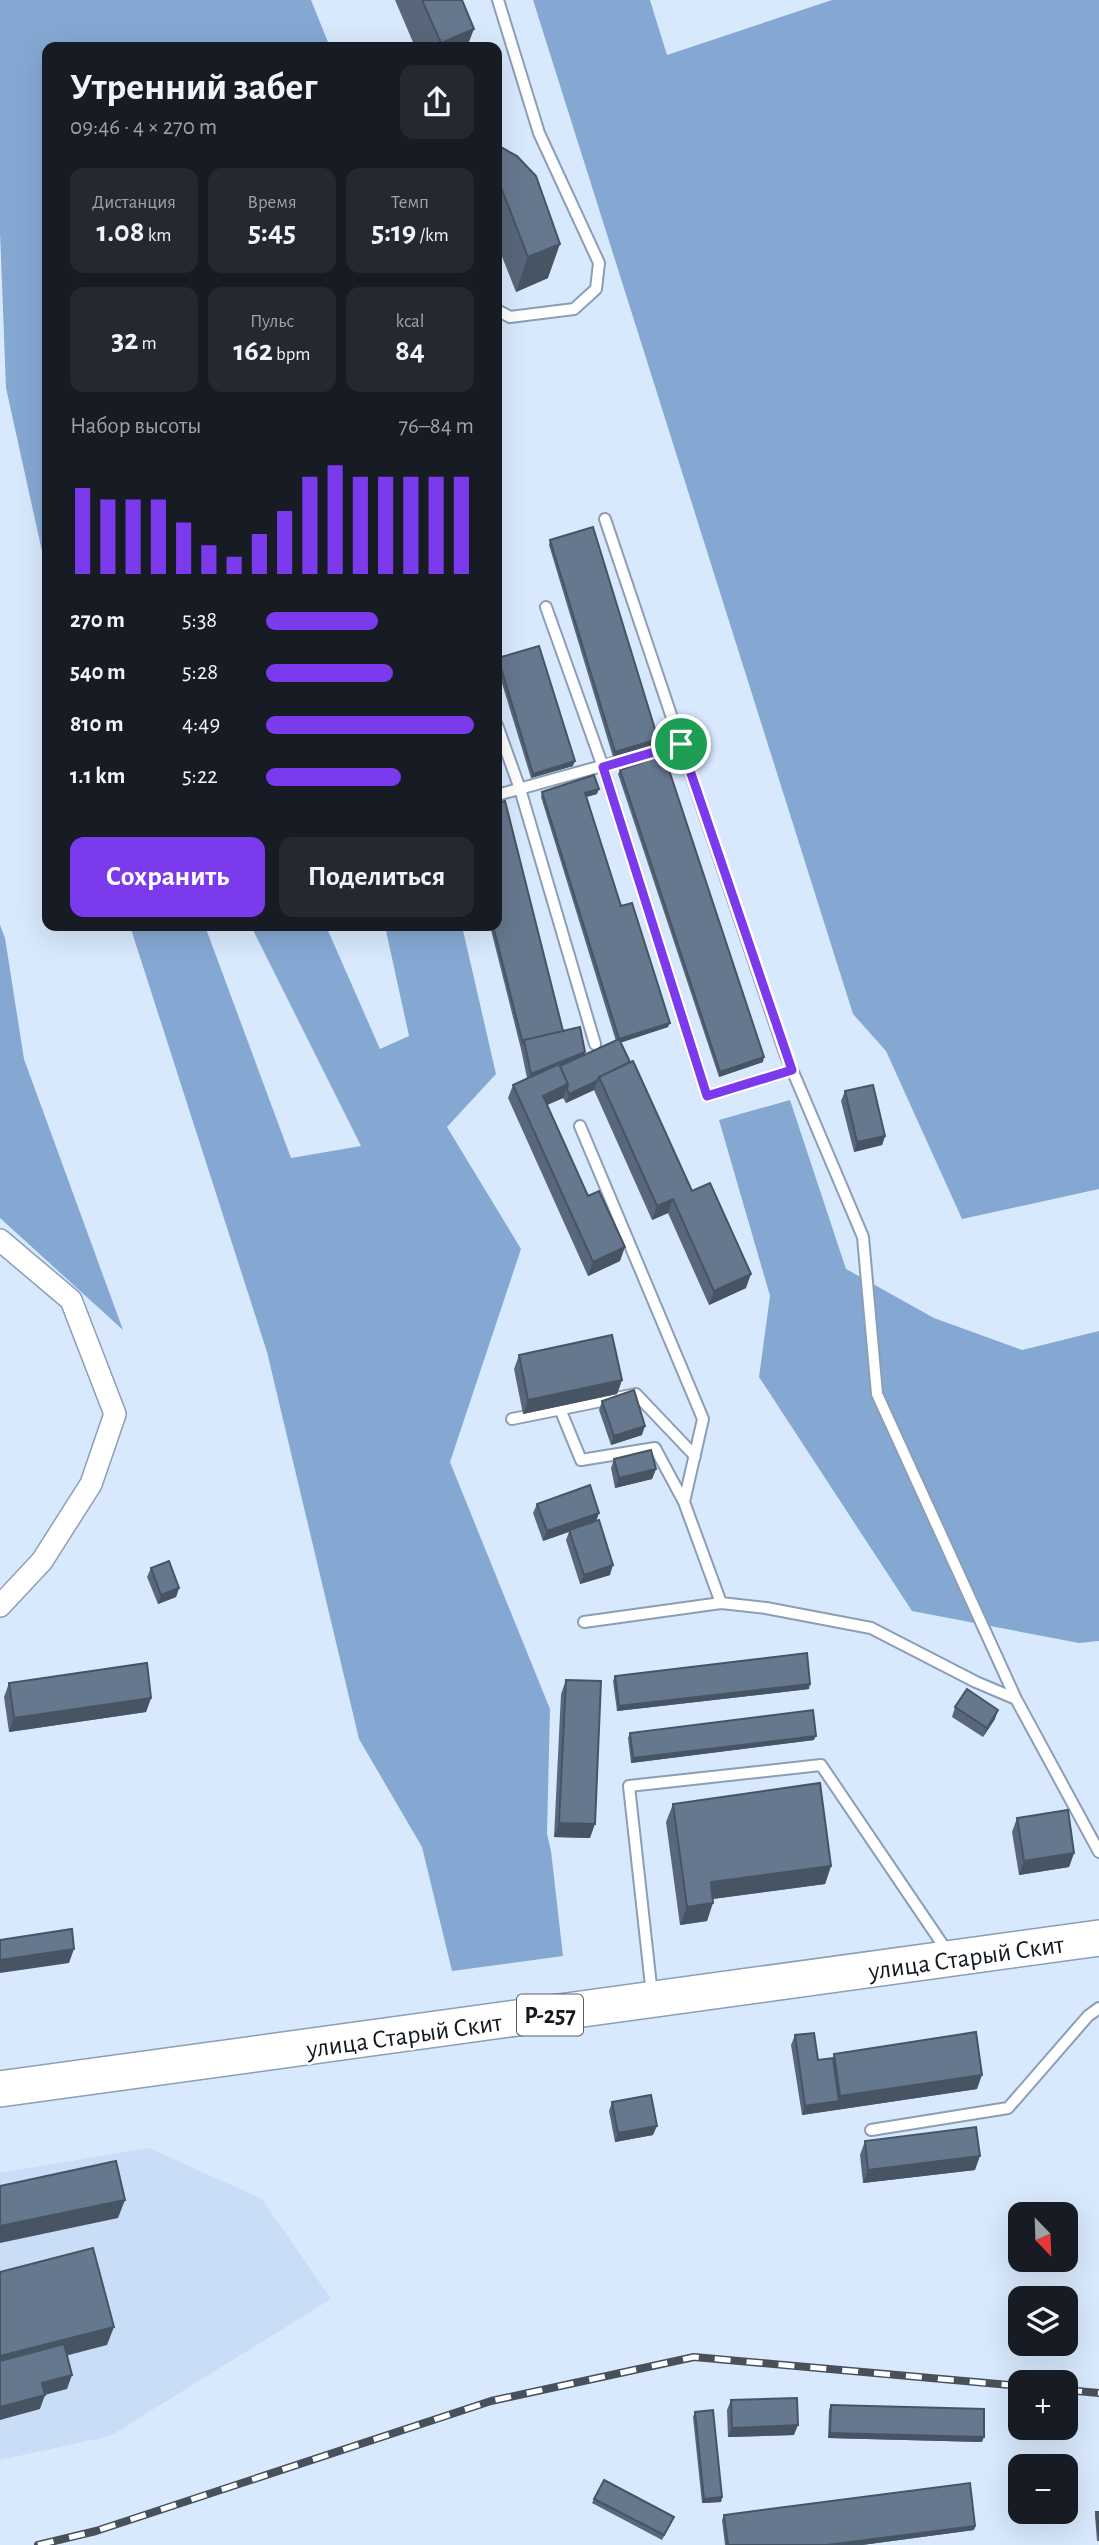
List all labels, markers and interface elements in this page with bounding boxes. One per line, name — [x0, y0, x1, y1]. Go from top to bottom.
button: share — [400, 65, 474, 139]
text: Утренний забег — [70, 69, 317, 107]
text: 09:46 · 4 × 270 m — [70, 116, 217, 139]
text: Дистанция — [92, 193, 176, 212]
text: Время — [247, 193, 297, 212]
text: Темп — [391, 193, 429, 212]
text: 1.08 — [96, 217, 145, 247]
text: 5:45 — [248, 217, 296, 247]
text: 5:19 — [371, 217, 416, 247]
text: km — [145, 226, 172, 245]
text: /km — [416, 226, 449, 245]
text: Пульс — [250, 312, 294, 331]
text: kcal — [396, 312, 424, 331]
text: 32 — [111, 325, 138, 355]
text: m — [138, 334, 157, 353]
text: 162 — [233, 336, 273, 366]
text: 84 — [395, 336, 425, 366]
text: bpm — [273, 345, 311, 364]
text: Набор высоты — [70, 415, 202, 438]
text: 76–84 m — [398, 415, 474, 438]
text: 270 m — [70, 609, 125, 632]
text: 5:38 — [182, 609, 217, 632]
text: 540 m — [70, 661, 126, 684]
text: 5:28 — [182, 661, 218, 684]
text: 810 m — [70, 713, 124, 736]
text: 4:49 — [182, 713, 220, 736]
pin — [651, 714, 711, 774]
icon: arrive — [662, 725, 700, 763]
text: 1.1 km — [70, 765, 125, 788]
text: 5:22 — [182, 765, 218, 788]
button: Сохранить — [70, 837, 265, 917]
button: Поделиться — [279, 837, 474, 917]
street label: улица Старый Скит — [866, 1931, 1066, 1985]
road number: Р-257 — [517, 1994, 583, 2036]
street label: улица Старый Скит — [304, 2009, 504, 2063]
north arrow — [1008, 2202, 1078, 2272]
map controls — [1008, 2202, 1078, 2524]
button: layers — [1008, 2286, 1078, 2356]
button: + — [1008, 2370, 1078, 2440]
button: − — [1008, 2454, 1078, 2524]

